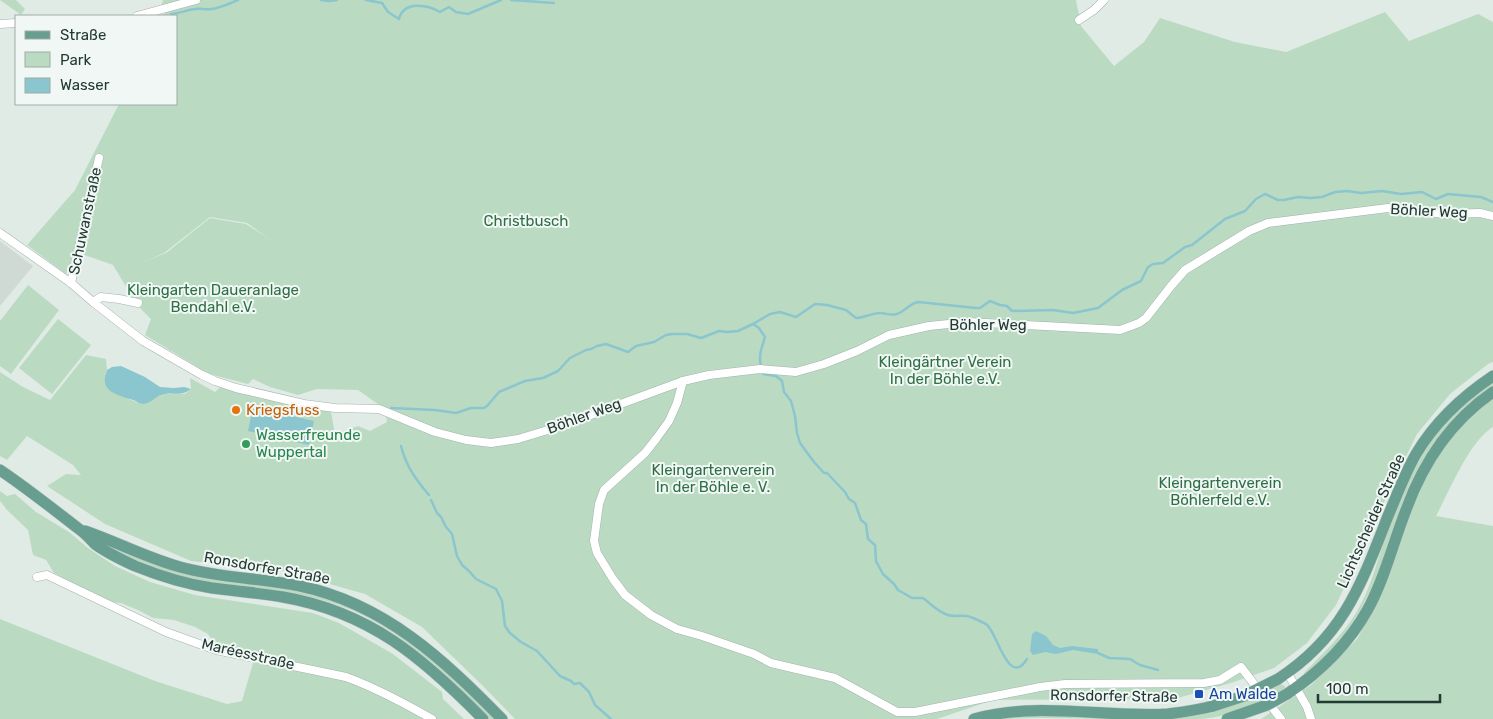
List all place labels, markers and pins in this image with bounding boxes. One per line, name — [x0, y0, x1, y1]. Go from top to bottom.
place label: Kriegsfuss — [246, 401, 320, 419]
marker: Kriegsfuss — [230, 404, 242, 416]
place label: Wasserfreunde Wuppertal — [256, 426, 361, 461]
marker: Wasserfreunde Wuppertal — [240, 438, 252, 450]
place label: Am Walde — [1209, 685, 1277, 703]
marker: Am Walde — [1193, 688, 1205, 700]

